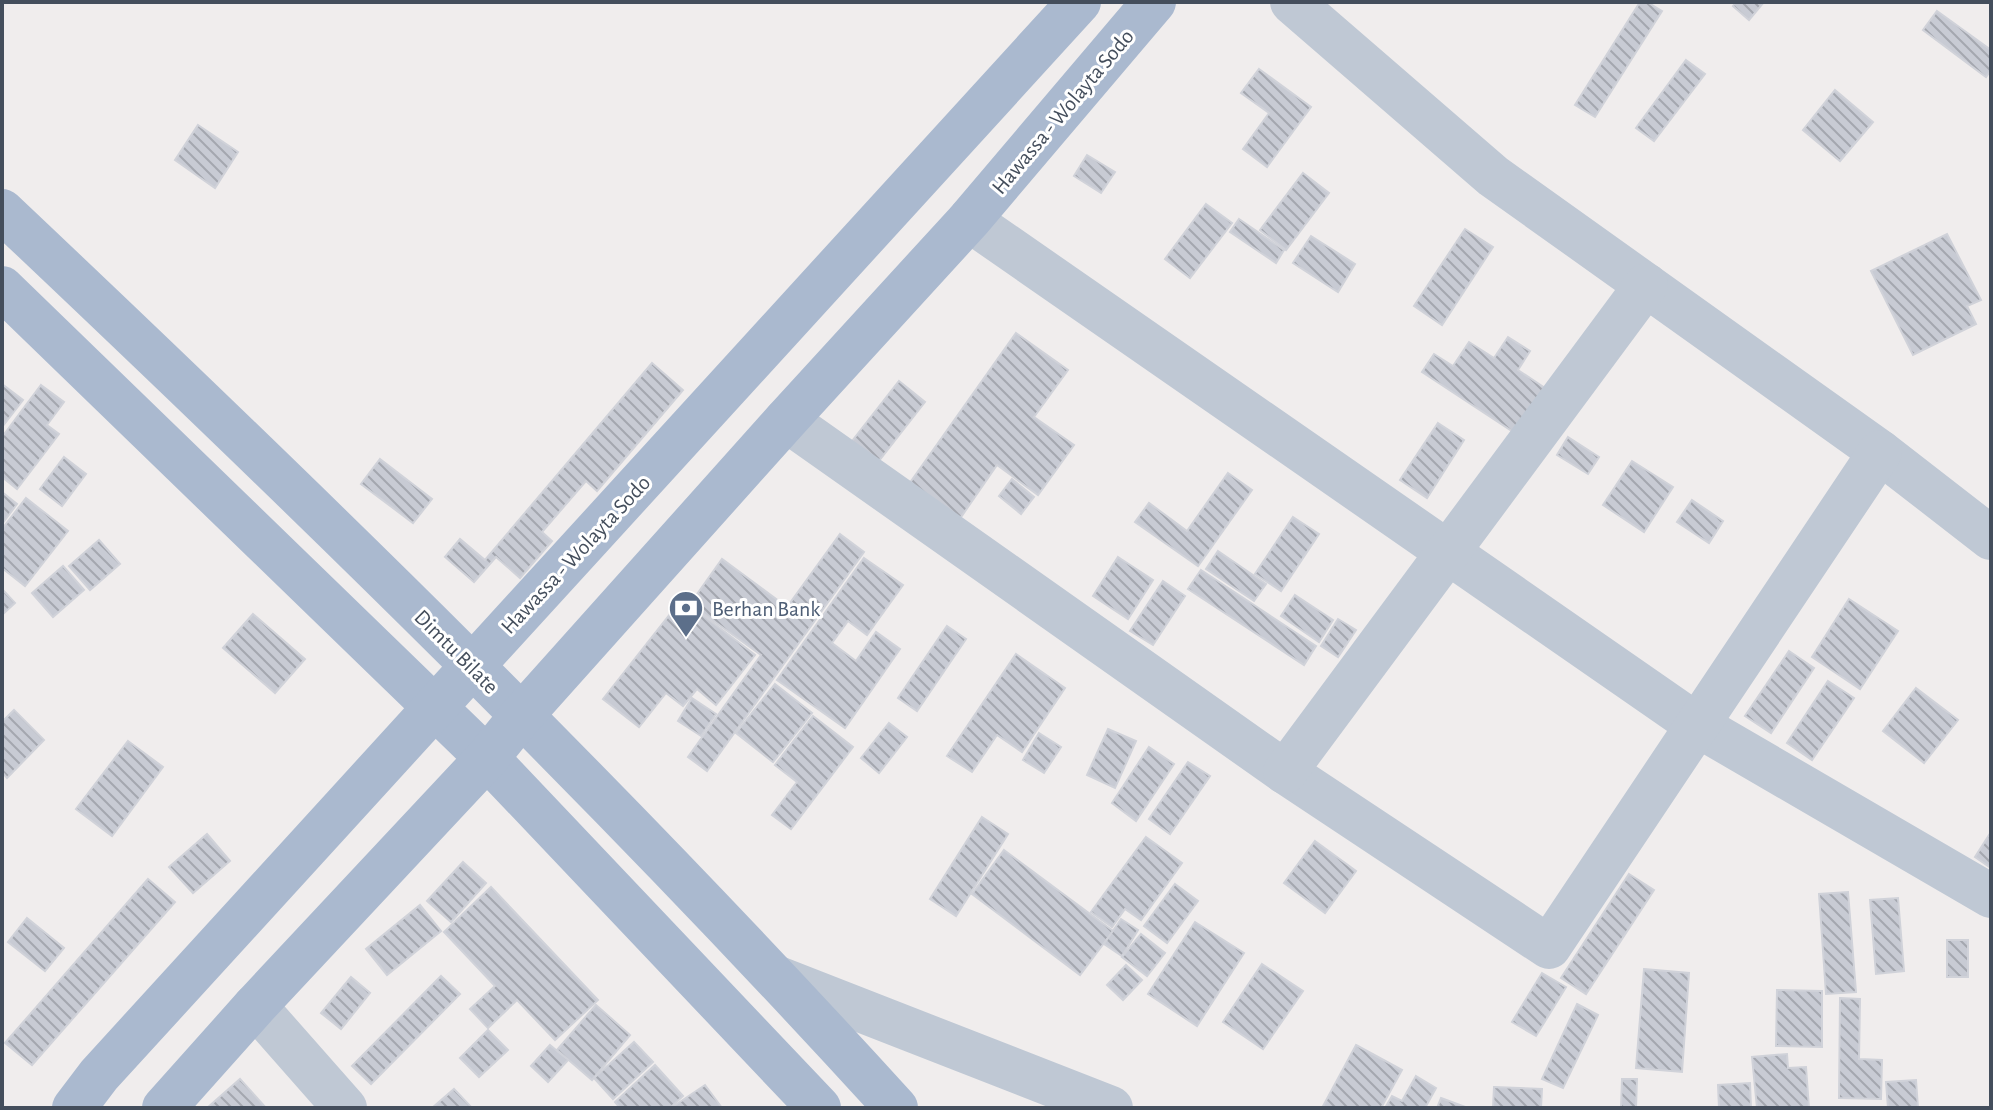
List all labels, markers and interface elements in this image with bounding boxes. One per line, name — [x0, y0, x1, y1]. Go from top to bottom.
street label: Hawassa - Wolayta Sodo — [988, 25, 1138, 198]
street label: Hawassa - Wolayta Sodo — [497, 471, 655, 638]
bank icon: Berhan Bank — [667, 589, 705, 639]
place label: Berhan Bank — [712, 598, 820, 620]
street label: Dimtu Bilate — [410, 606, 502, 698]

